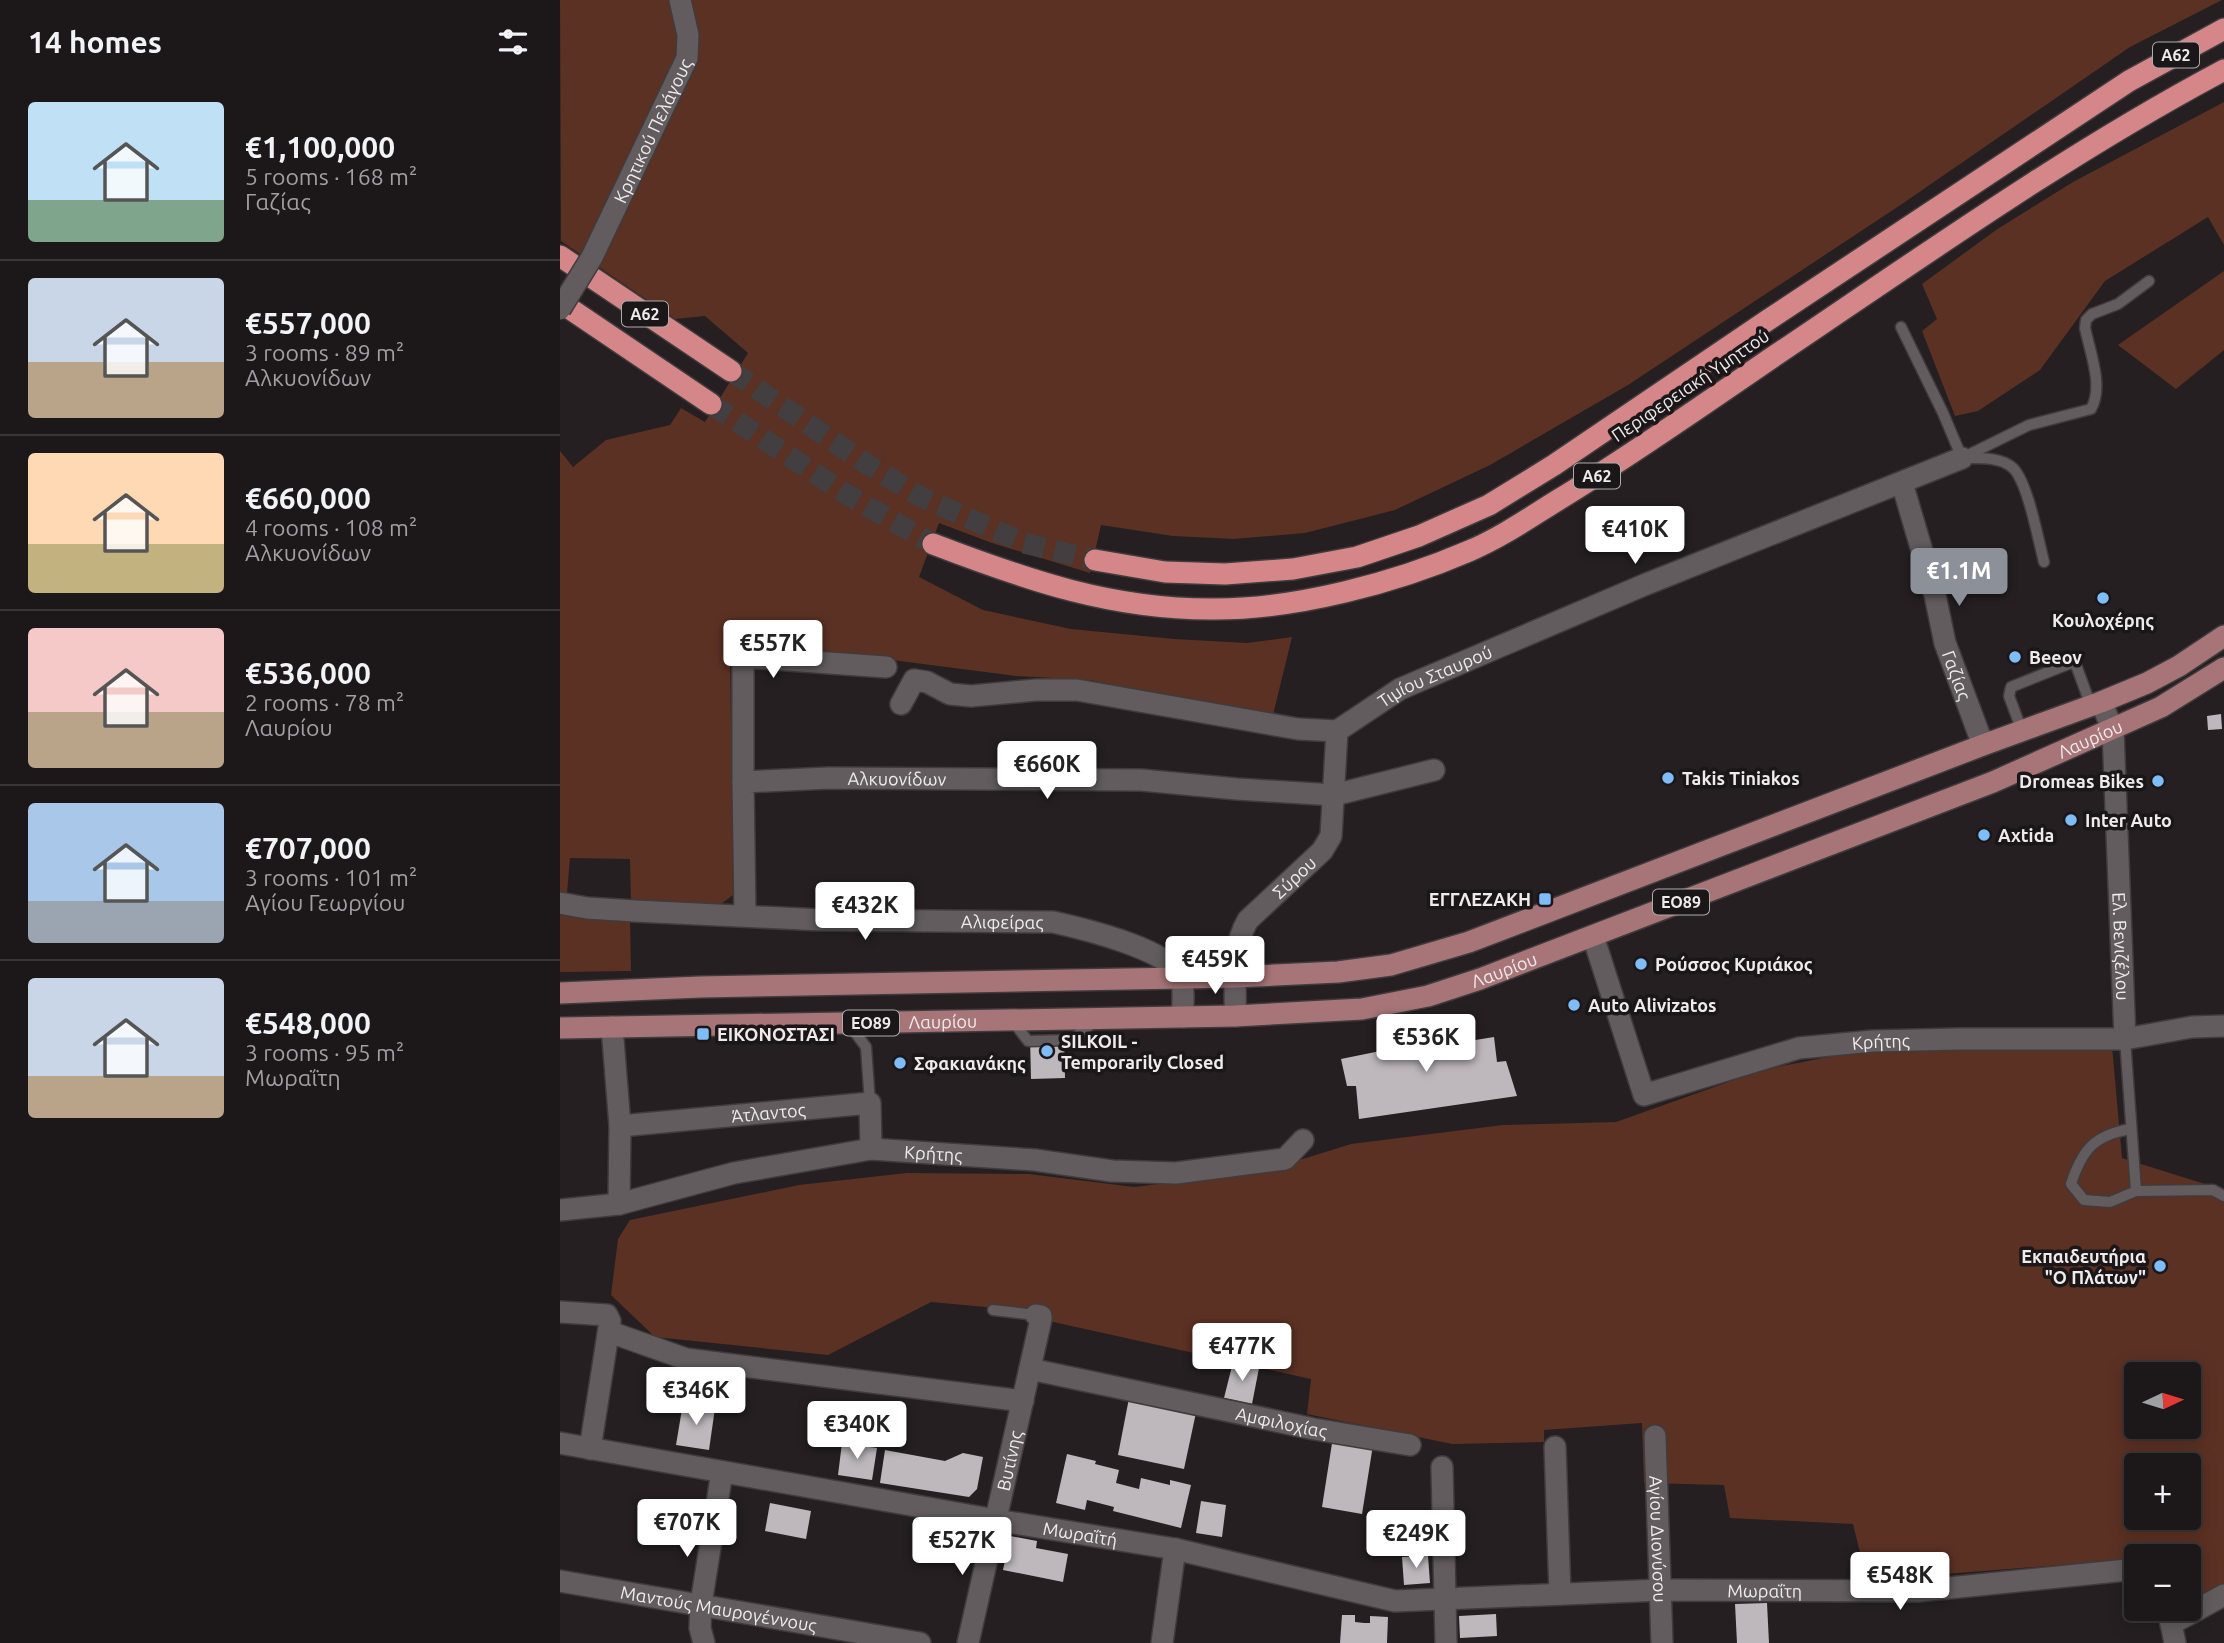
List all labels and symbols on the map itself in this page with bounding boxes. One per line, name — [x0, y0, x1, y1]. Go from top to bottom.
road number: Α62 — [2153, 42, 2199, 68]
street label: Κρητικού Πελάγους — [609, 55, 696, 206]
road number: Α62 — [622, 302, 668, 326]
street label: Περιφερειακή Υμηττού — [1608, 325, 1772, 445]
road number: Α62 — [1574, 463, 1620, 489]
pin: €410K — [1586, 506, 1684, 566]
pin: €1.1M — [1910, 548, 2008, 608]
marker: Κουλοχέρης — [2095, 590, 2111, 606]
place label: Κουλοχέρης — [2052, 610, 2154, 631]
pin: €557K — [724, 620, 822, 680]
street label: Τιμίου Σταυρού — [1374, 641, 1495, 711]
street label: Γαζίας — [1939, 647, 1975, 703]
place label: Beeov — [2029, 647, 2082, 667]
marker: Beeov — [2007, 649, 2023, 665]
street label: Λαυρίου — [2055, 716, 2125, 762]
pin: €660K — [998, 742, 1096, 801]
street label: Αλκυονίδων — [847, 768, 947, 789]
place label: Takis Tiniakos — [1682, 768, 1800, 788]
marker: Takis Tiniakos — [1660, 770, 1676, 786]
place label: Dromeas Bikes — [2019, 771, 2144, 791]
marker: Dromeas Bikes — [2150, 773, 2166, 789]
place label: Inter Auto — [2085, 810, 2172, 830]
marker: Inter Auto — [2063, 812, 2079, 828]
place label: Axtida — [1998, 825, 2054, 845]
marker: Axtida — [1976, 827, 1992, 843]
street label: Σύρου — [1268, 852, 1320, 902]
pin: €432K — [816, 883, 914, 942]
place label: ΕΓΓΛΕΖΑΚΗ — [1429, 889, 1531, 909]
road number: ΕΟ89 — [1653, 890, 1709, 914]
marker: ΕΓΓΛΕΖΑΚΗ — [1537, 891, 1553, 907]
street label: Ελ. Βενιζέλου — [2109, 892, 2134, 1001]
street label: Αλιφείρας — [961, 911, 1044, 933]
pin: €459K — [1166, 936, 1264, 996]
street label: Λαυρίου — [1469, 948, 1540, 991]
place label: Ρούσσος Κυριάκος — [1655, 954, 1813, 975]
marker: Ρούσσος Κυριάκος — [1633, 956, 1649, 972]
place label: Auto Alivizatos — [1588, 995, 1716, 1015]
marker: Auto Alivizatos — [1566, 997, 1582, 1013]
road number: ΕΟ89 — [843, 1010, 899, 1036]
street label: Λαυρίου — [908, 1011, 977, 1032]
pin: €536K — [1377, 1014, 1475, 1074]
place label: ΕΙΚΟΝΟΣΤΑΣΙ — [717, 1024, 835, 1044]
marker: ΕΙΚΟΝΟΣΤΑΣΙ — [695, 1026, 711, 1042]
street label: Κρήτης — [1851, 1030, 1910, 1053]
place label: SILKOIL - Temporarily Closed — [1061, 1031, 1224, 1072]
marker: SILKOIL - Temporarily Closed — [1039, 1043, 1055, 1059]
place label: Σφακιανάκης — [914, 1053, 1026, 1074]
marker: Σφακιανάκης — [892, 1055, 908, 1071]
street label: Άτλαντος — [730, 1099, 806, 1126]
street label: Κρήτης — [904, 1141, 963, 1166]
place label: Εκπαιδευτήρια "Ο Πλάτων" — [2021, 1246, 2146, 1287]
marker: Εκπαιδευτήρια "Ο Πλάτων" — [2152, 1258, 2168, 1274]
pin: €477K — [1193, 1324, 1291, 1383]
north arrow — [2124, 1362, 2202, 1438]
pin: €346K — [647, 1368, 745, 1427]
pin: €340K — [808, 1402, 906, 1461]
street label: Αμφιλοχίας — [1234, 1403, 1329, 1442]
street label: Βυτίνης — [993, 1428, 1027, 1493]
street label: Αγίου Διονύσου — [1646, 1475, 1671, 1603]
pin: €707K — [638, 1500, 736, 1559]
pin: €249K — [1367, 1510, 1465, 1570]
pin: €527K — [913, 1518, 1011, 1577]
street label: Μωραΐτή — [1042, 1518, 1119, 1549]
pin: €548K — [1851, 1552, 1949, 1612]
street label: Μωραΐτη — [1727, 1580, 1802, 1601]
street label: Μαντούς Μαυρογέννους — [619, 1582, 818, 1636]

